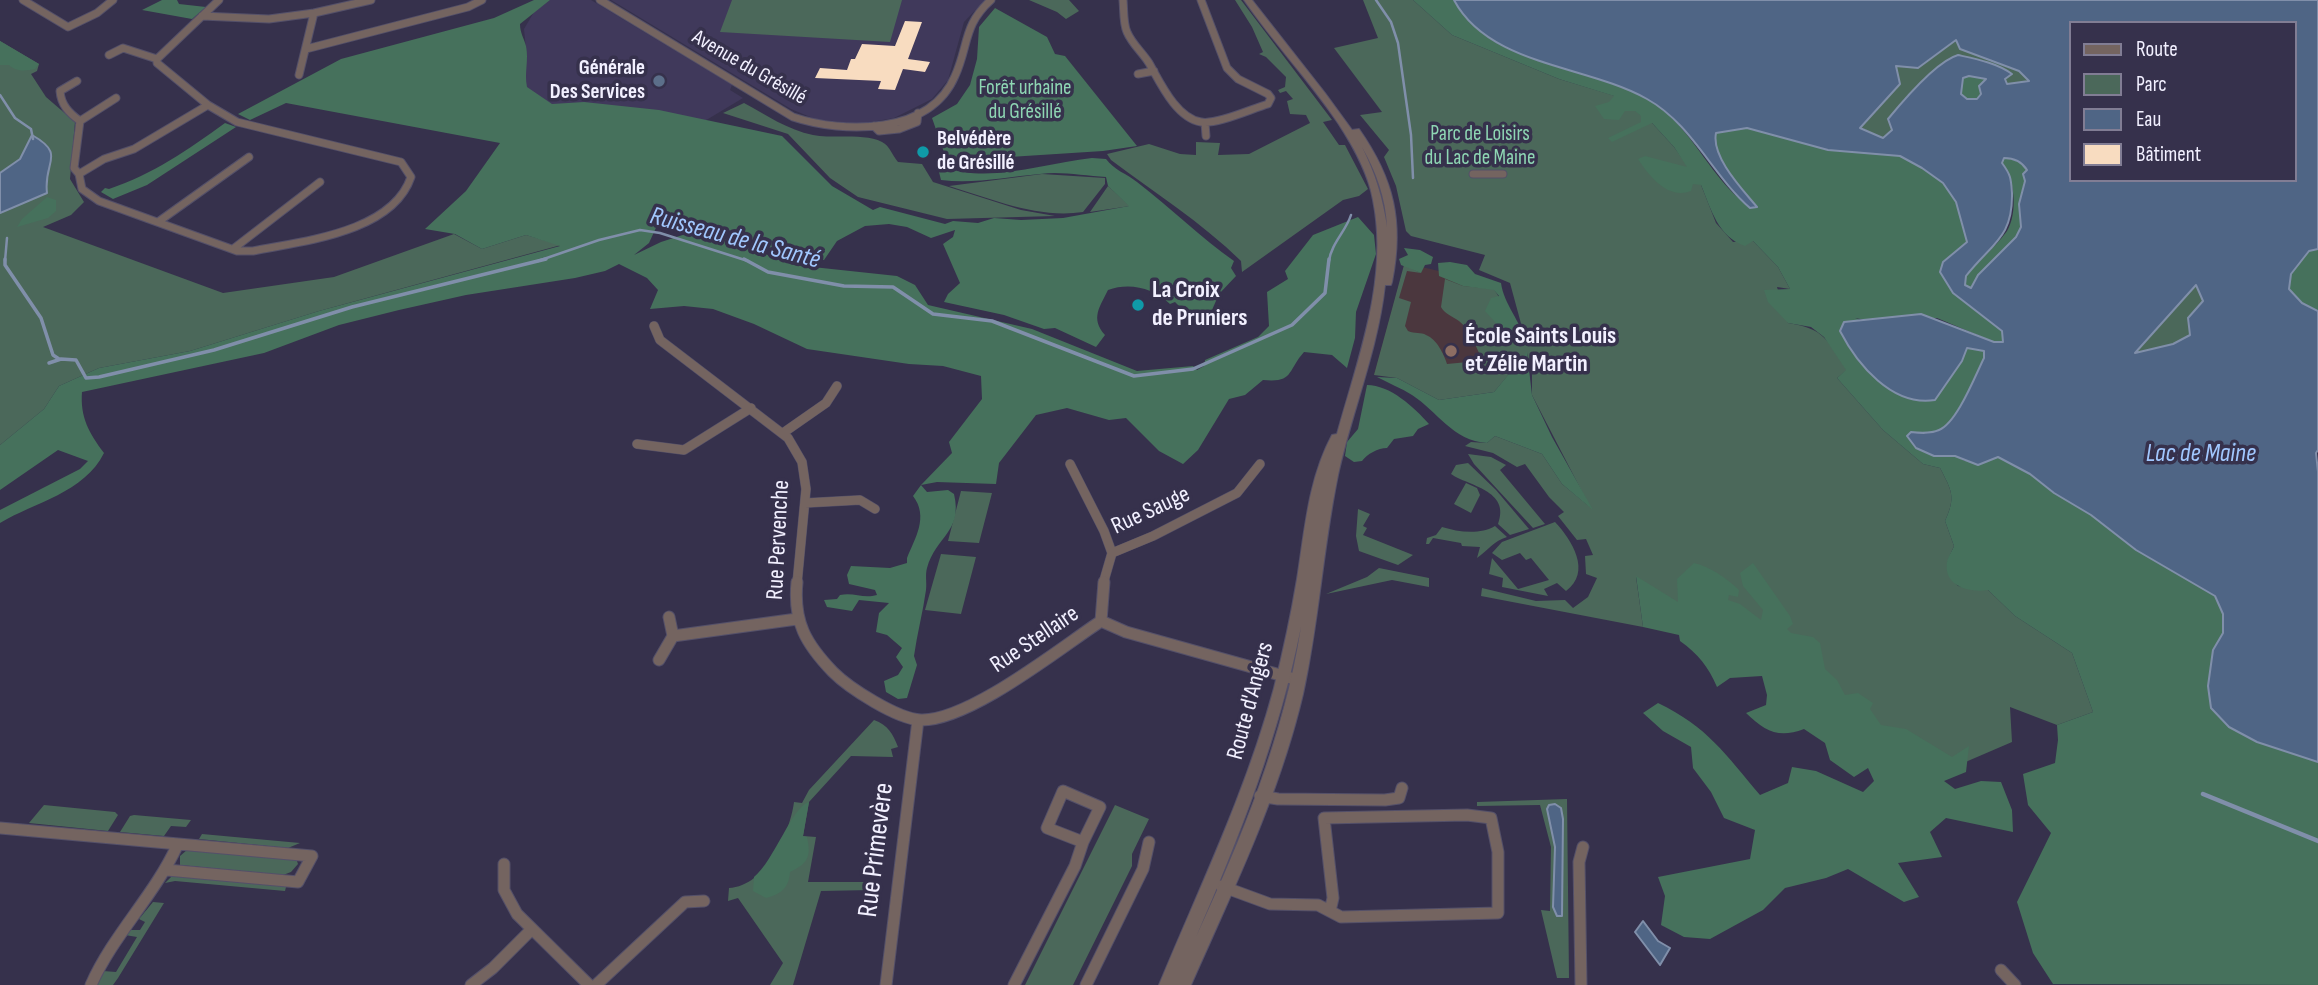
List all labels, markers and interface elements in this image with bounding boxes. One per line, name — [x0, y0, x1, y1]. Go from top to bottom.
legend — [2070, 21, 2297, 182]
street label: Avenue du Grésillé — [687, 25, 811, 111]
text: Route — [2136, 37, 2178, 62]
place label: Générale Des Services — [550, 56, 645, 106]
text: Parc — [2136, 72, 2167, 97]
marker: Générale Des Services — [651, 73, 667, 89]
park label: Forêt urbaine du Grésillé — [978, 76, 1072, 126]
text: Eau — [2136, 107, 2161, 132]
park label: Parc de Loisirs du Lac de Maine — [1425, 122, 1535, 172]
place label: Belvédère de Grésillé — [937, 127, 1014, 177]
text: Bâtiment — [2136, 142, 2201, 167]
marker: Belvédère de Grésillé — [915, 144, 931, 160]
water label: Ruisseau de la Santé — [646, 201, 824, 277]
place label: La Croix de Pruniers — [1152, 277, 1247, 333]
marker: La Croix de Pruniers — [1130, 297, 1146, 313]
place label: École Saints Louis et Zélie Martin — [1465, 323, 1616, 379]
marker: École Saints Louis et Zélie Martin — [1443, 343, 1459, 359]
water label: Lac de Maine — [2146, 438, 2256, 470]
street label: Rue Pervenche — [761, 479, 797, 601]
street label: Rue Sauge — [1107, 480, 1195, 542]
street label: Rue Stellaire — [985, 600, 1085, 680]
street label: Route d'Angers — [1222, 639, 1280, 763]
street label: Rue Primevère — [852, 781, 902, 919]

